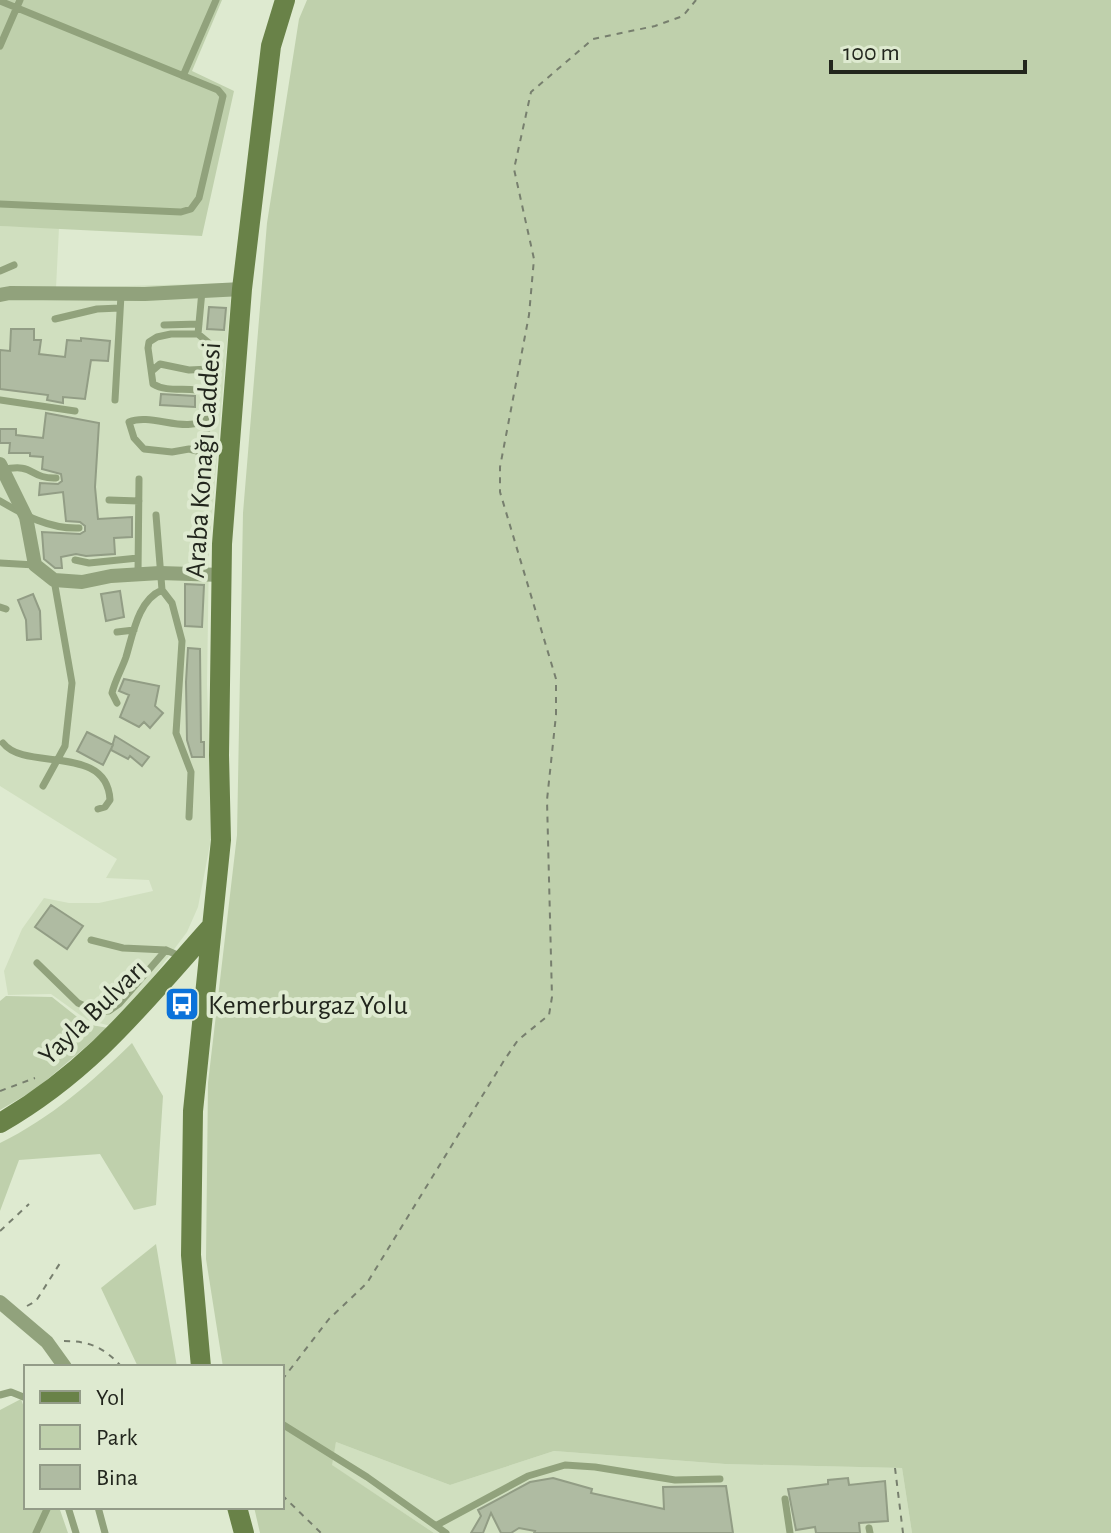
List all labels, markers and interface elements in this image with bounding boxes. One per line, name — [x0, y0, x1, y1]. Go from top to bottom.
scale bar — [831, 24, 1025, 74]
text: 100 m — [843, 41, 900, 65]
street label: Araba Konağı Caddesi — [182, 341, 226, 579]
street label: Yayla Bulvarı — [34, 954, 153, 1070]
bus stop icon: Kemerburgaz Yolu — [163, 985, 201, 1023]
place label: Kemerburgaz Yolu — [208, 992, 408, 1020]
legend — [24, 1365, 284, 1509]
text: Yol — [96, 1386, 125, 1410]
text: Park — [96, 1426, 137, 1450]
text: Bina — [96, 1466, 138, 1490]

